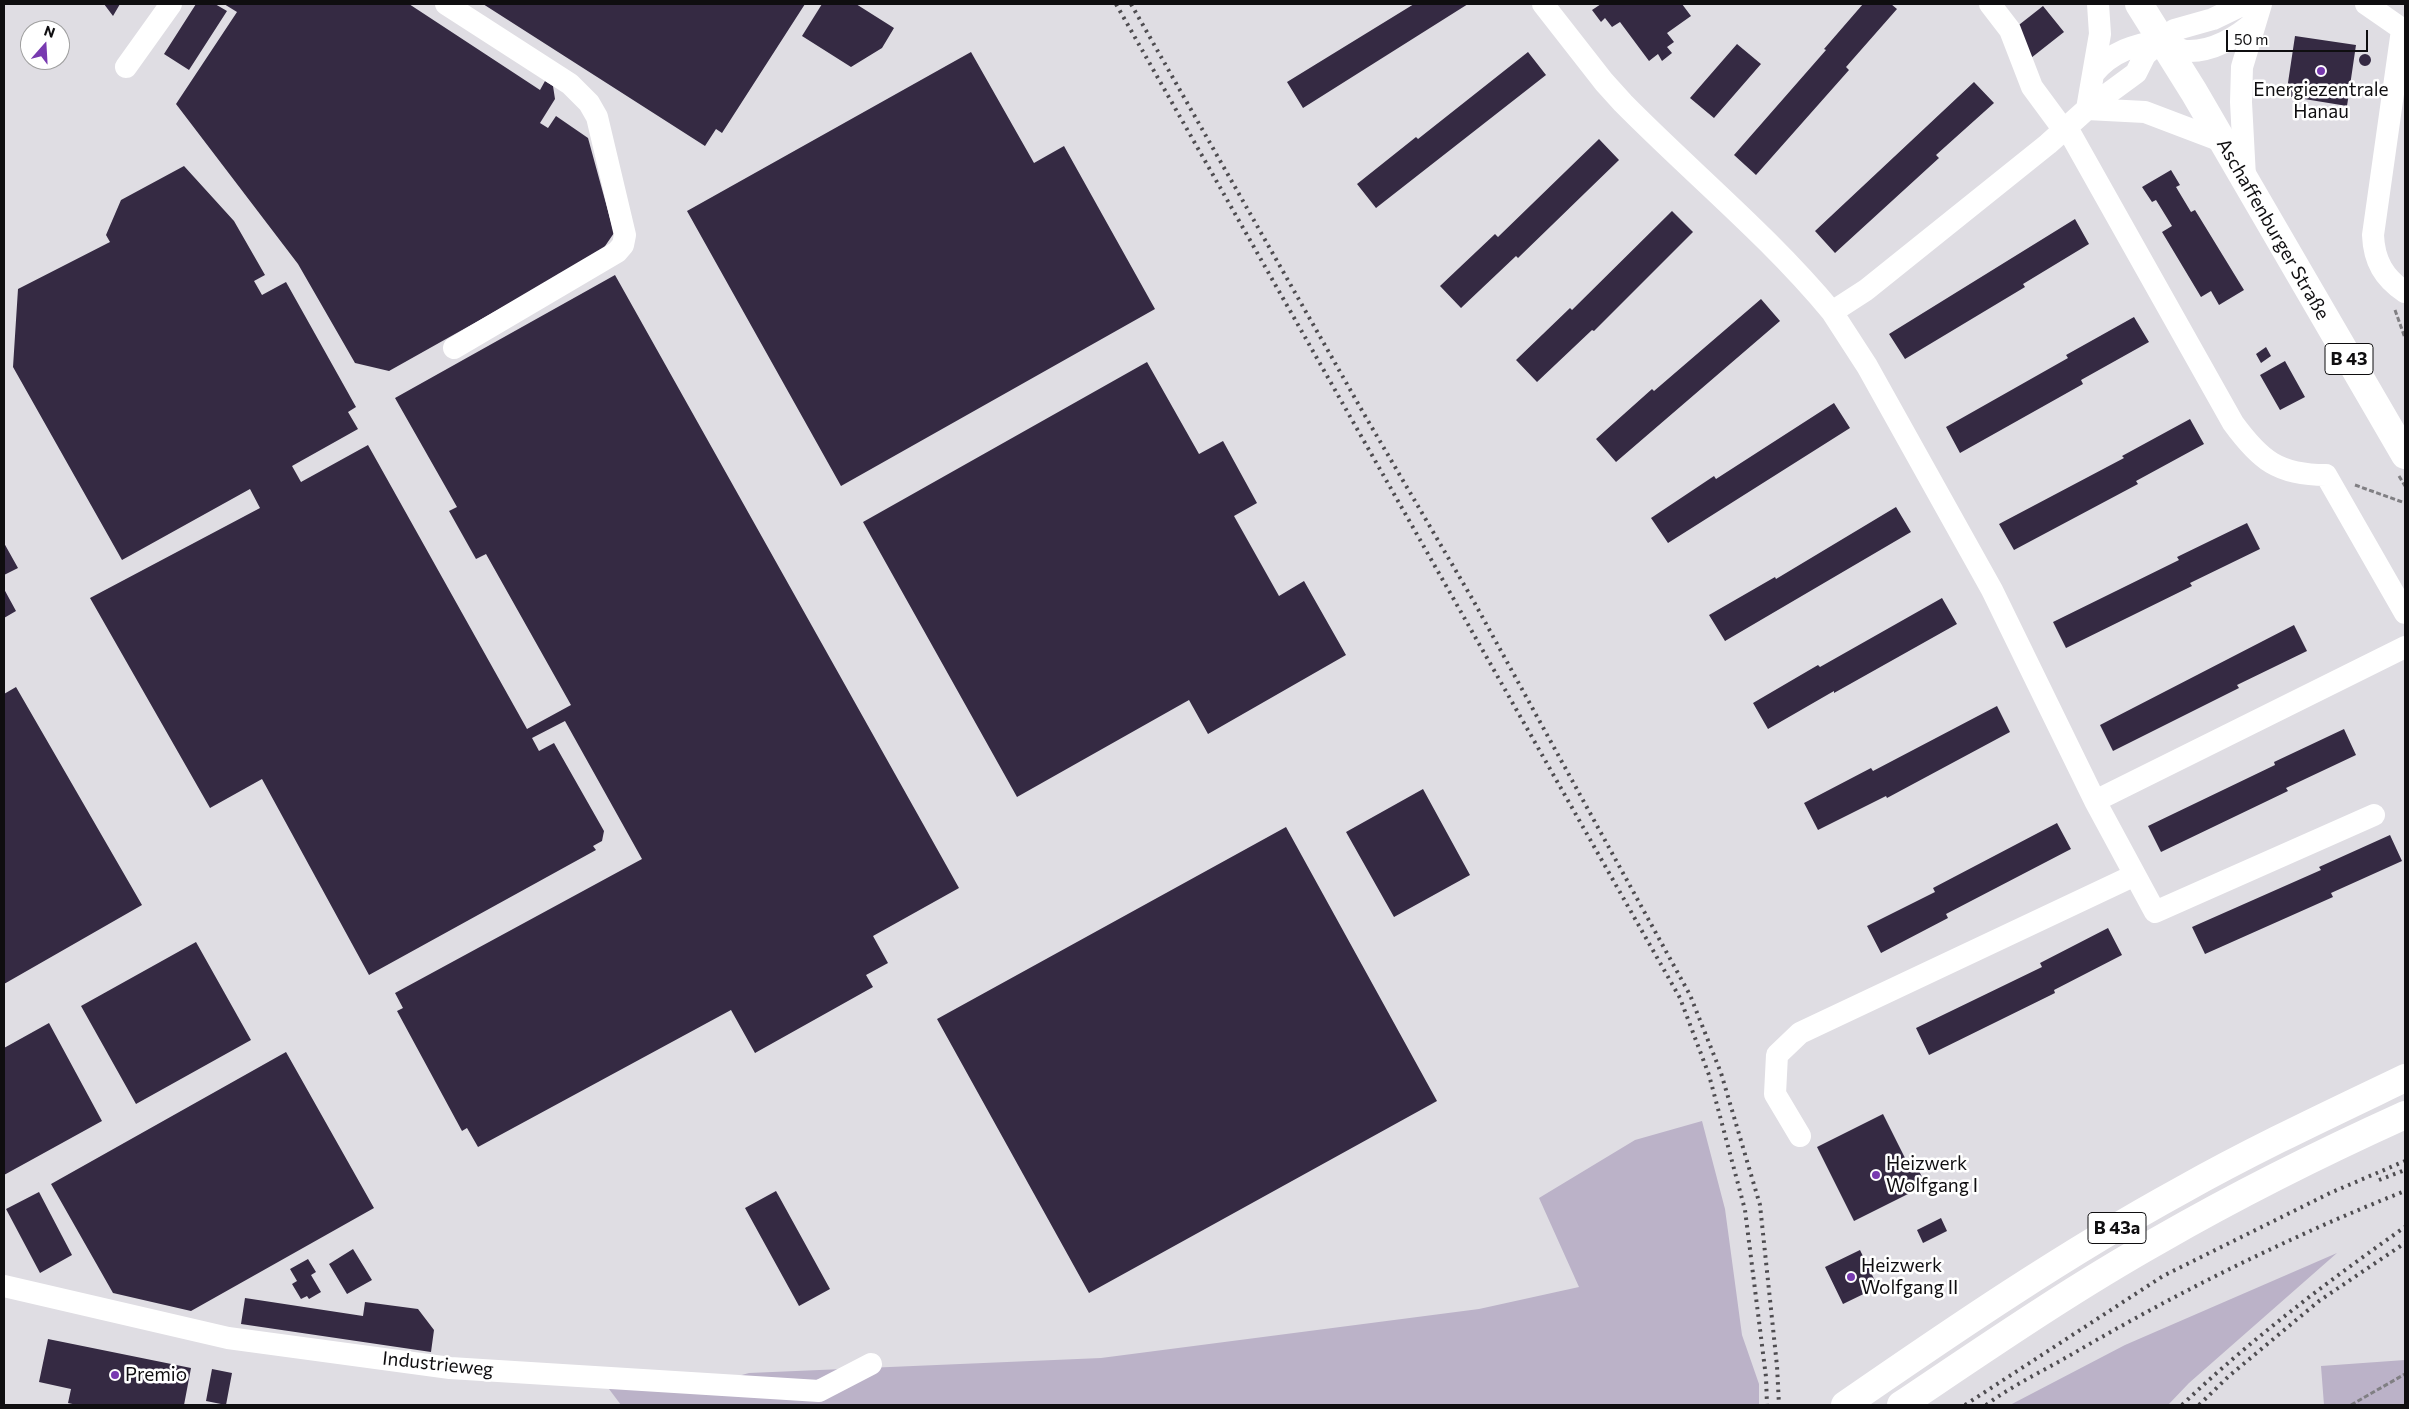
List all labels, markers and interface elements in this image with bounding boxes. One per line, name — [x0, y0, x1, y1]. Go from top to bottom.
north arrow — [20, 20, 70, 70]
scale bar — [2229, 20, 2372, 52]
text: N — [42, 22, 57, 41]
text: 50 m — [2234, 30, 2268, 48]
marker: Energiezentrale Hanau — [2315, 65, 2327, 77]
place label: Energiezentrale Hanau — [2253, 79, 2389, 123]
street label: Aschaffenburger Straße — [2212, 134, 2334, 324]
road number: B 43 — [2325, 344, 2373, 374]
place label: Heizwerk Wolfgang I — [1886, 1153, 1978, 1197]
marker: Heizwerk Wolfgang I — [1870, 1169, 1882, 1181]
road number: B 43a — [2088, 1212, 2146, 1244]
place label: Heizwerk Wolfgang II — [1861, 1255, 1958, 1299]
marker: Heizwerk Wolfgang II — [1845, 1271, 1857, 1283]
street label: Industrieweg — [381, 1347, 495, 1381]
place label: Premio — [125, 1364, 187, 1386]
marker: Premio — [109, 1369, 121, 1381]

